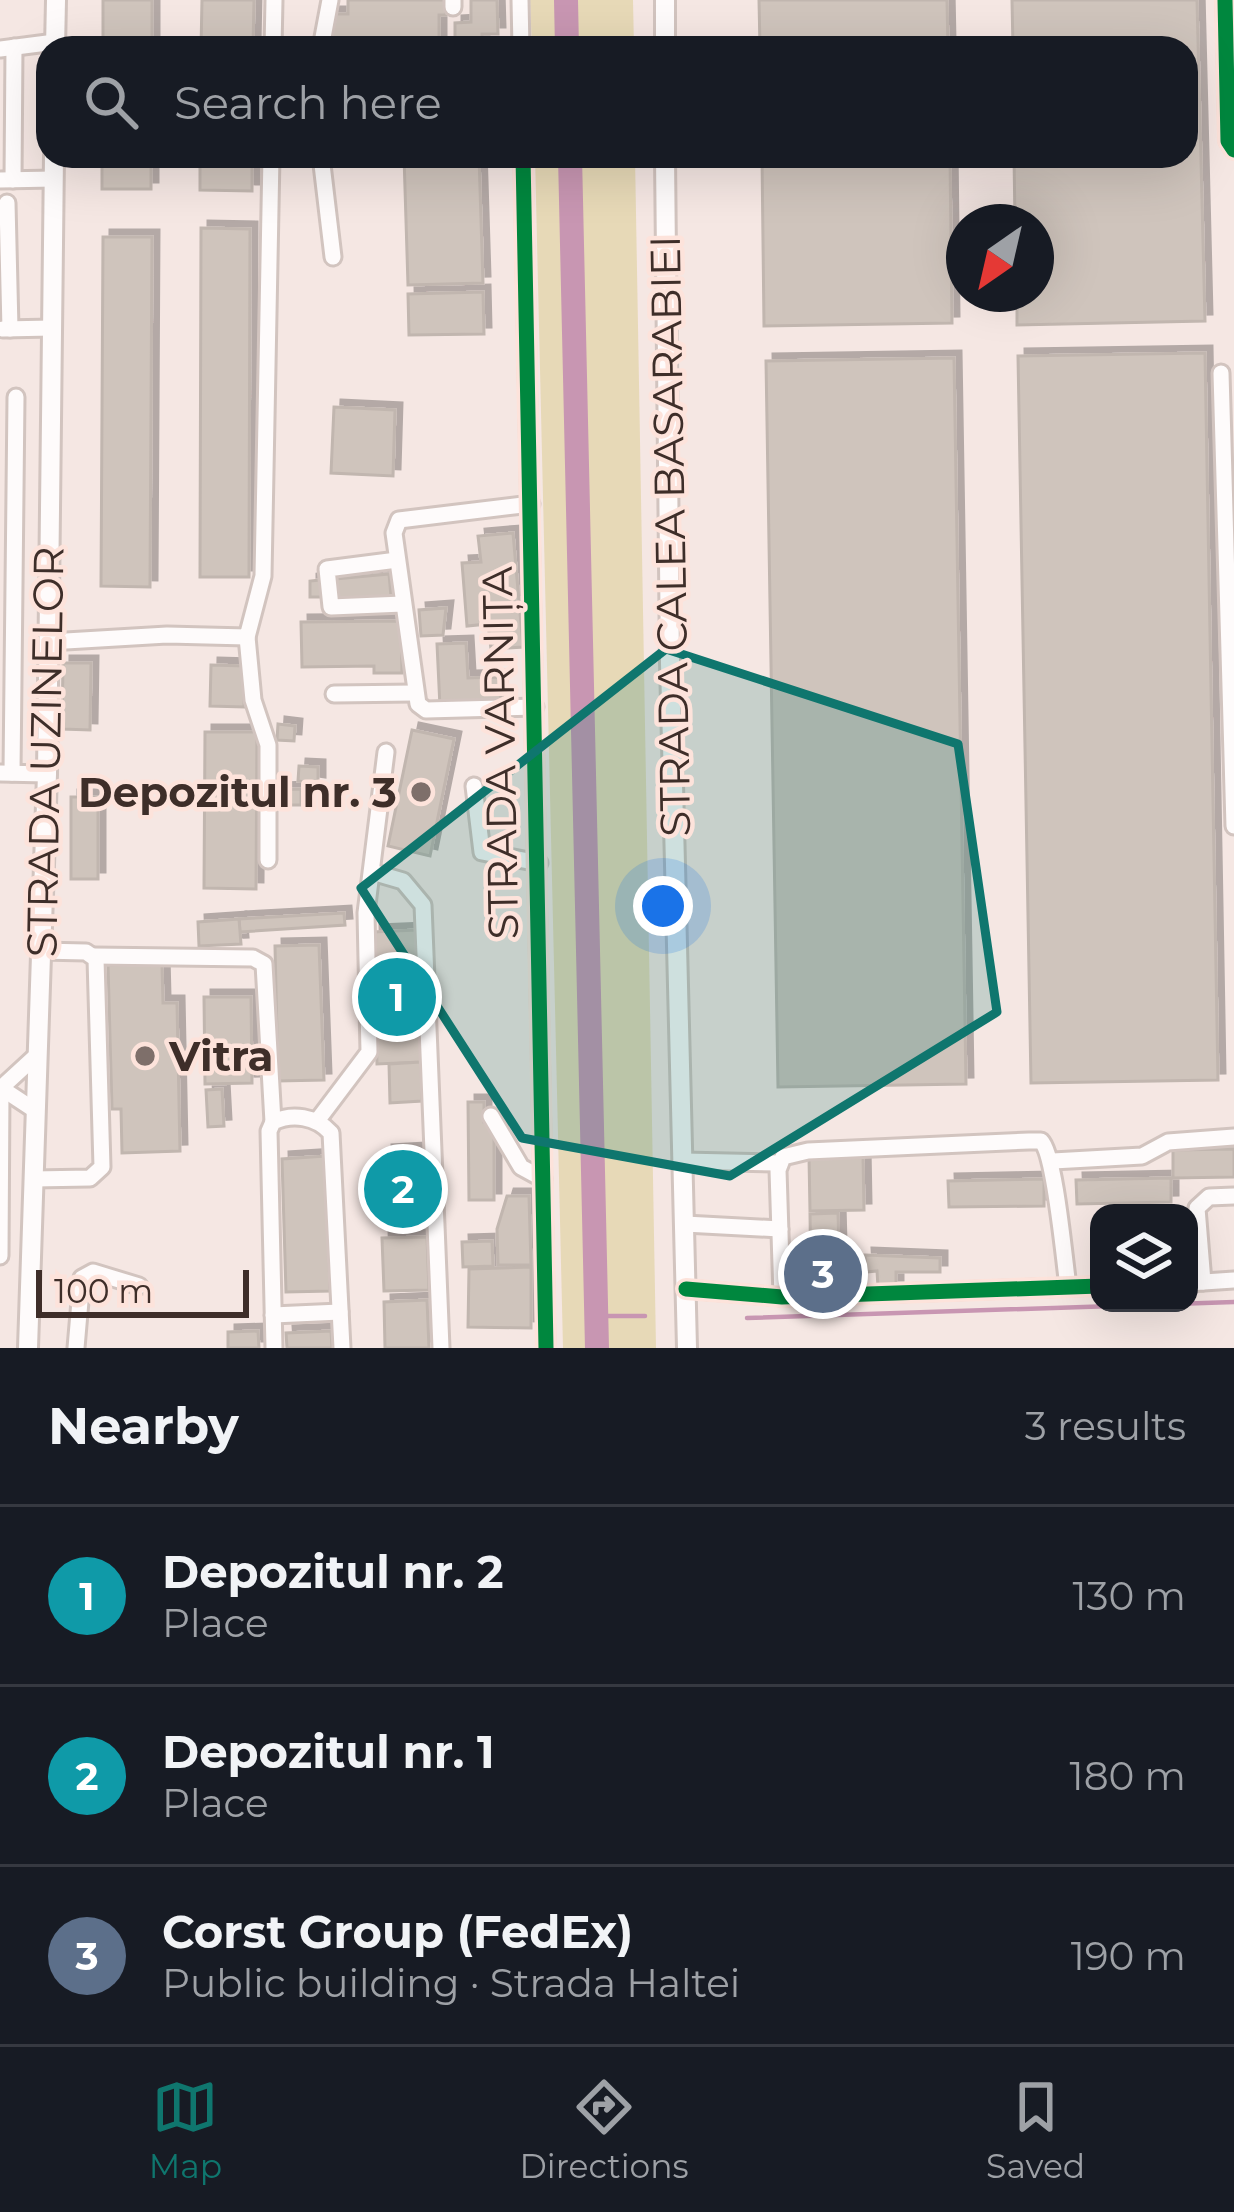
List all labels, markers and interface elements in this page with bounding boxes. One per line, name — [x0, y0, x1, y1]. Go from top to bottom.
search box — [36, 36, 1198, 168]
icon: search — [78, 69, 144, 135]
text: Search here — [174, 75, 442, 130]
north arrow — [946, 204, 1054, 312]
street label: STRADA CALEA BASARABIEI — [639, 235, 701, 837]
street label: STRADA UZINELOR — [15, 546, 75, 958]
street label: STRADA VARNIȚA — [471, 565, 529, 940]
place label: Depozitul nr. 3 — [78, 766, 397, 818]
marker: Depozitul nr. 3 — [408, 779, 434, 805]
your location — [633, 876, 693, 936]
pin: 1 — [358, 952, 436, 1042]
place label: Vitra — [168, 1030, 273, 1082]
marker: Vitra — [132, 1043, 158, 1069]
pin: 2 — [364, 1144, 442, 1234]
map controls — [1090, 1204, 1198, 1312]
button: layers — [1090, 1204, 1198, 1312]
pin: 3 — [784, 1229, 862, 1319]
scale bar — [36, 1264, 249, 1317]
text: 100 m — [54, 1271, 153, 1311]
text: Nearby — [48, 1395, 239, 1457]
text: 3 results — [1025, 1402, 1186, 1450]
text: Depozitul nr. 2 — [162, 1544, 504, 1599]
text: 1 — [79, 1572, 95, 1620]
text: 130 m — [1073, 1572, 1186, 1620]
text: Place — [162, 1599, 269, 1647]
text: Depozitul nr. 1 — [162, 1724, 495, 1779]
text: 2 — [75, 1752, 99, 1800]
text: 180 m — [1070, 1752, 1186, 1800]
text: Place — [162, 1779, 269, 1827]
text: Corst Group (FedEx) — [162, 1904, 633, 1959]
text: 3 — [75, 1932, 99, 1980]
text: 190 m — [1071, 1932, 1186, 1980]
text: Public building · Strada Haltei — [162, 1959, 740, 2007]
tab: Map — [149, 2074, 222, 2186]
tab: Directions — [520, 2074, 689, 2186]
tab: Saved — [986, 2074, 1085, 2186]

